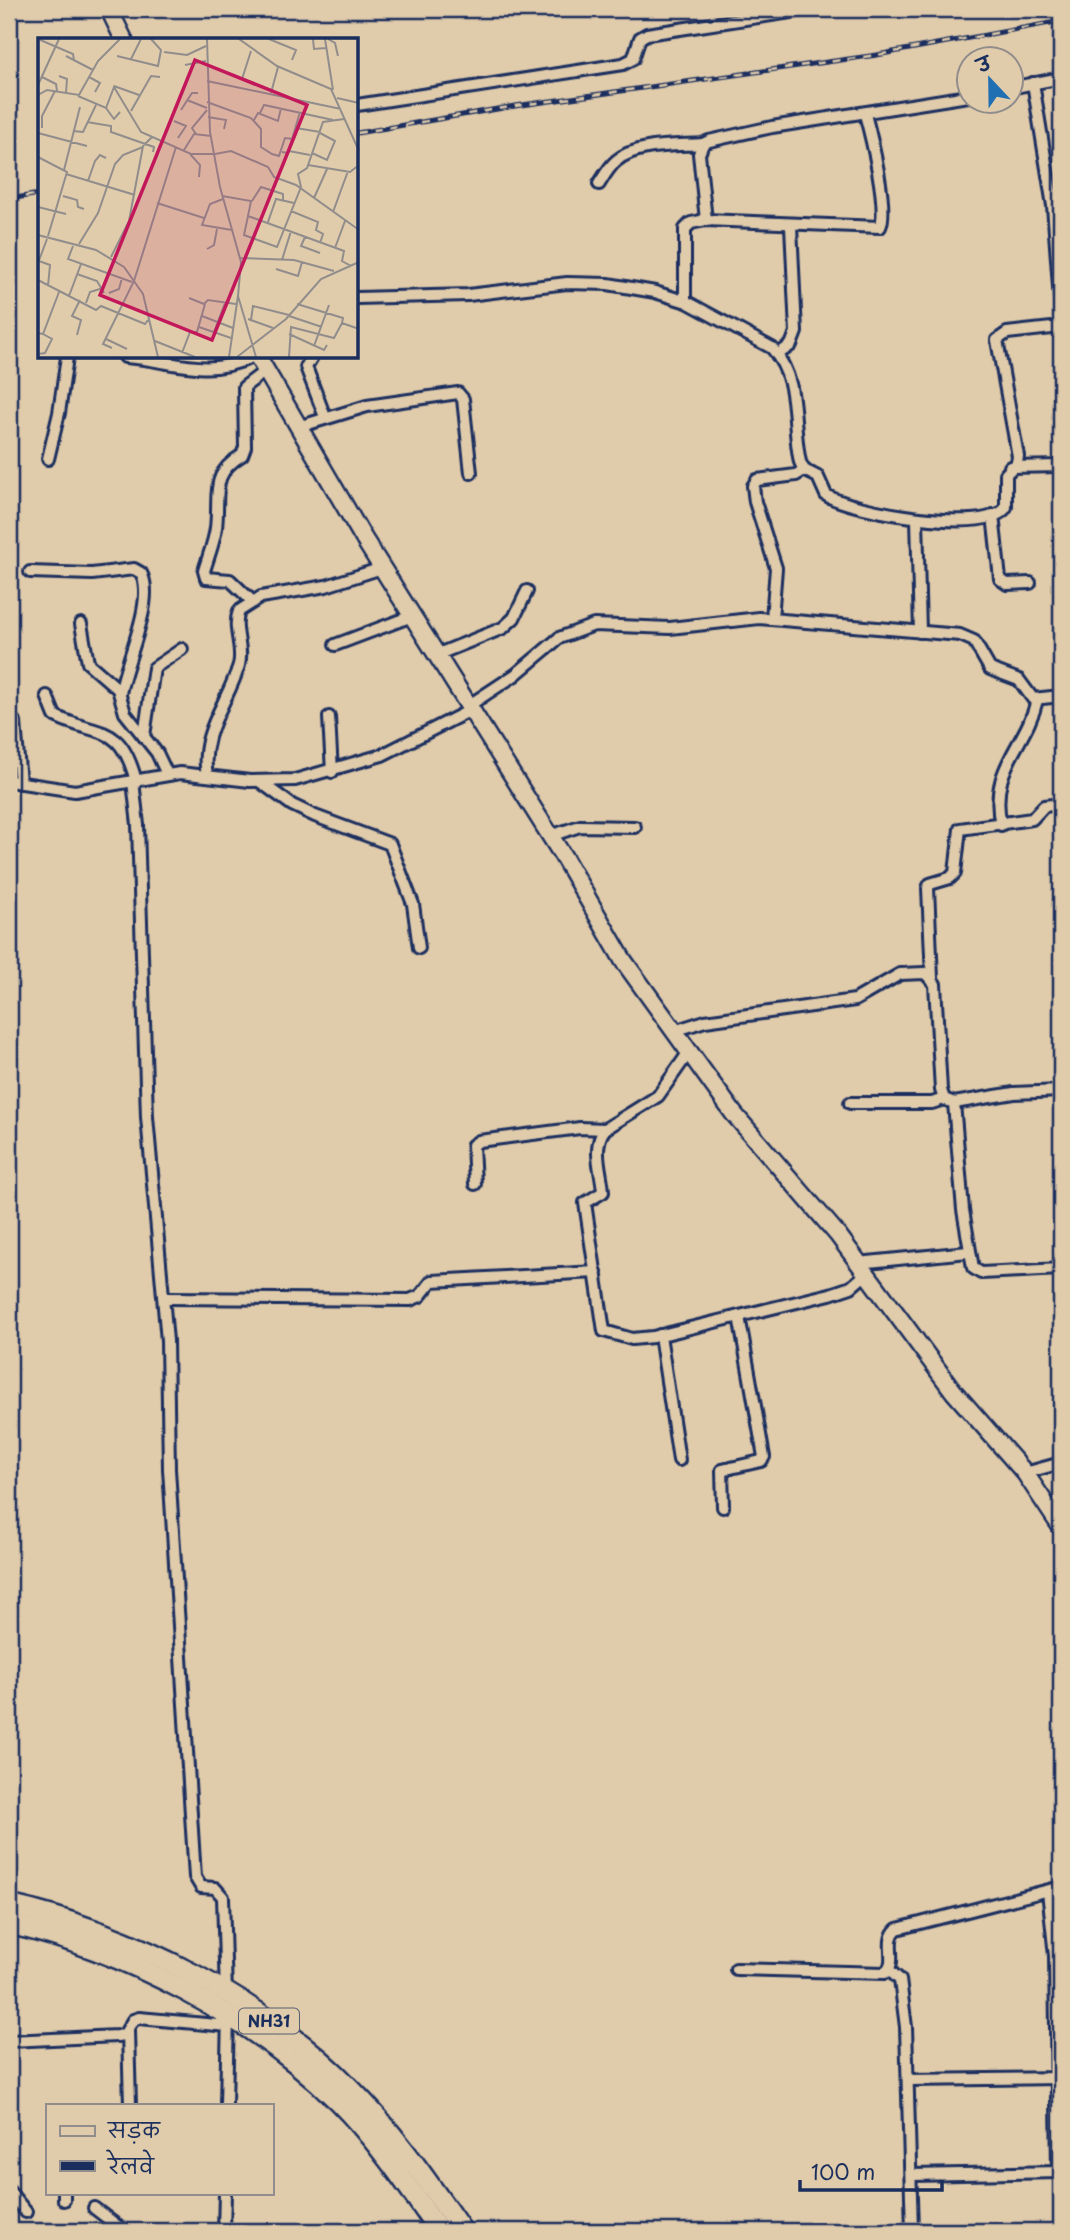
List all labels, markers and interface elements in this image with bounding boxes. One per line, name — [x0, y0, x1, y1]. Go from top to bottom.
inset map — [38, 38, 359, 359]
north arrow — [954, 46, 1024, 116]
text: उ — [970, 47, 997, 79]
road number: NH31 — [239, 2008, 299, 2034]
legend — [46, 2104, 273, 2194]
text: सड़क — [107, 2113, 161, 2145]
text: रेलवे — [105, 2149, 155, 2181]
scale bar — [800, 2149, 942, 2193]
text: 100 m — [811, 2155, 875, 2187]

